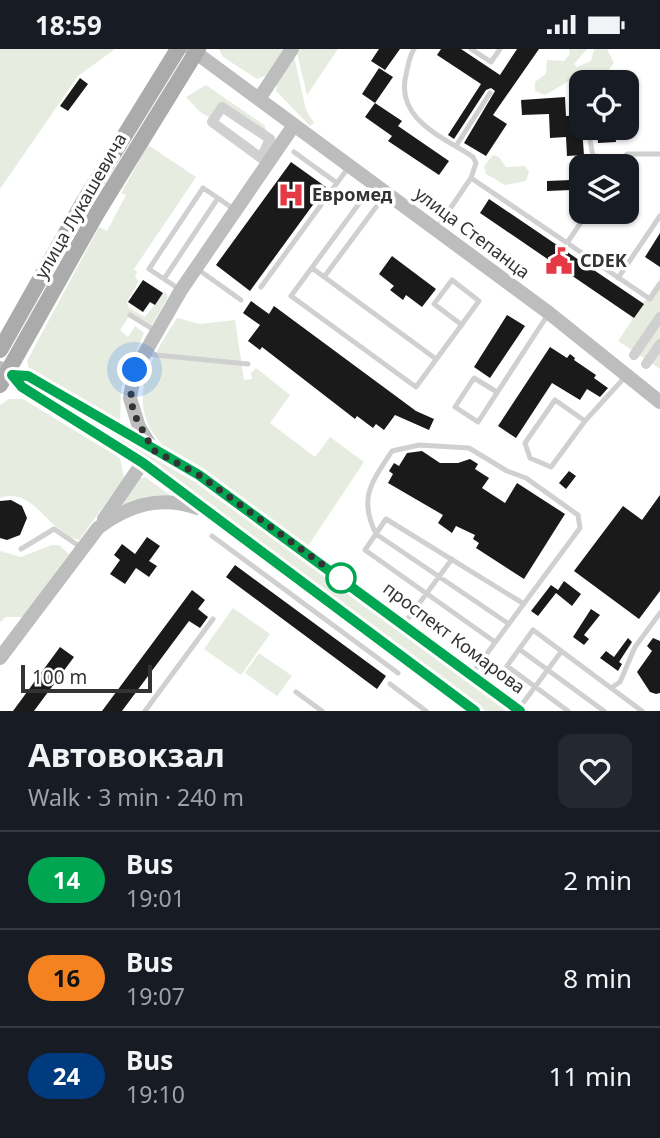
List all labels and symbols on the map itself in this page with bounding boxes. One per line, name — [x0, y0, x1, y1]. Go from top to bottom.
street label: улица Лукашевича — [29, 128, 132, 283]
hospital icon: Евромед — [276, 180, 306, 210]
street label: улица Степанца — [410, 181, 535, 283]
place label: Евромед — [312, 182, 393, 206]
public building icon: CDEK — [544, 246, 574, 276]
place label: CDEK — [580, 248, 627, 272]
your location — [117, 352, 152, 387]
unlabelled marker — [326, 563, 356, 593]
street label: проспект Комарова — [379, 576, 531, 699]
scale bar — [21, 662, 152, 694]

